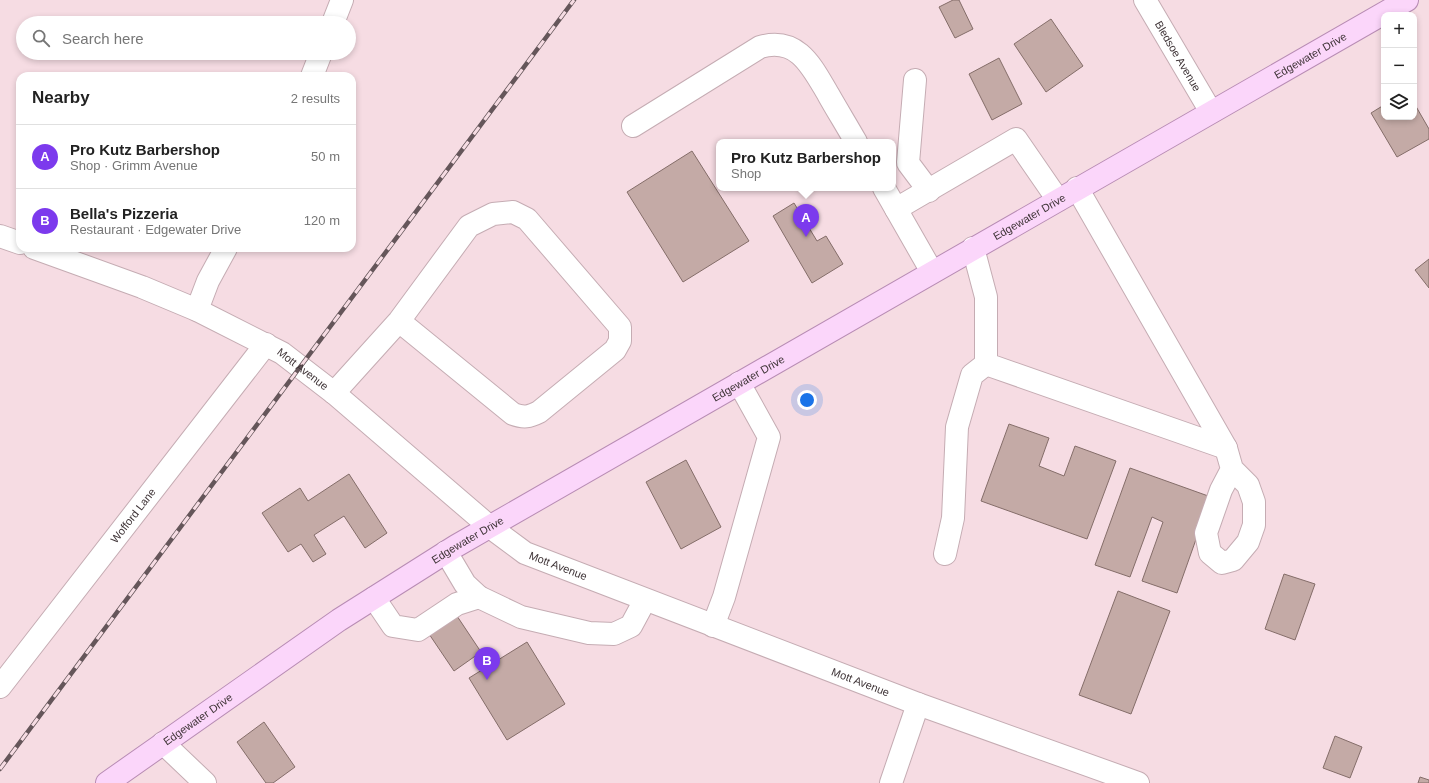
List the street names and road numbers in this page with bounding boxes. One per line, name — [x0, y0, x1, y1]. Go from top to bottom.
street label: Bledsoe Avenue — [1153, 19, 1203, 93]
street label: Edgewater Drive — [1272, 30, 1349, 81]
street label: Edgewater Drive — [991, 191, 1068, 242]
street label: Mott Avenue — [275, 346, 331, 392]
street label: Edgewater Drive — [710, 353, 787, 404]
street label: Wofford Lane — [108, 486, 158, 545]
street label: Edgewater Drive — [429, 514, 506, 566]
street label: Mott Avenue — [527, 549, 589, 582]
street label: Mott Avenue — [830, 665, 891, 698]
street label: Edgewater Drive — [161, 691, 235, 748]

